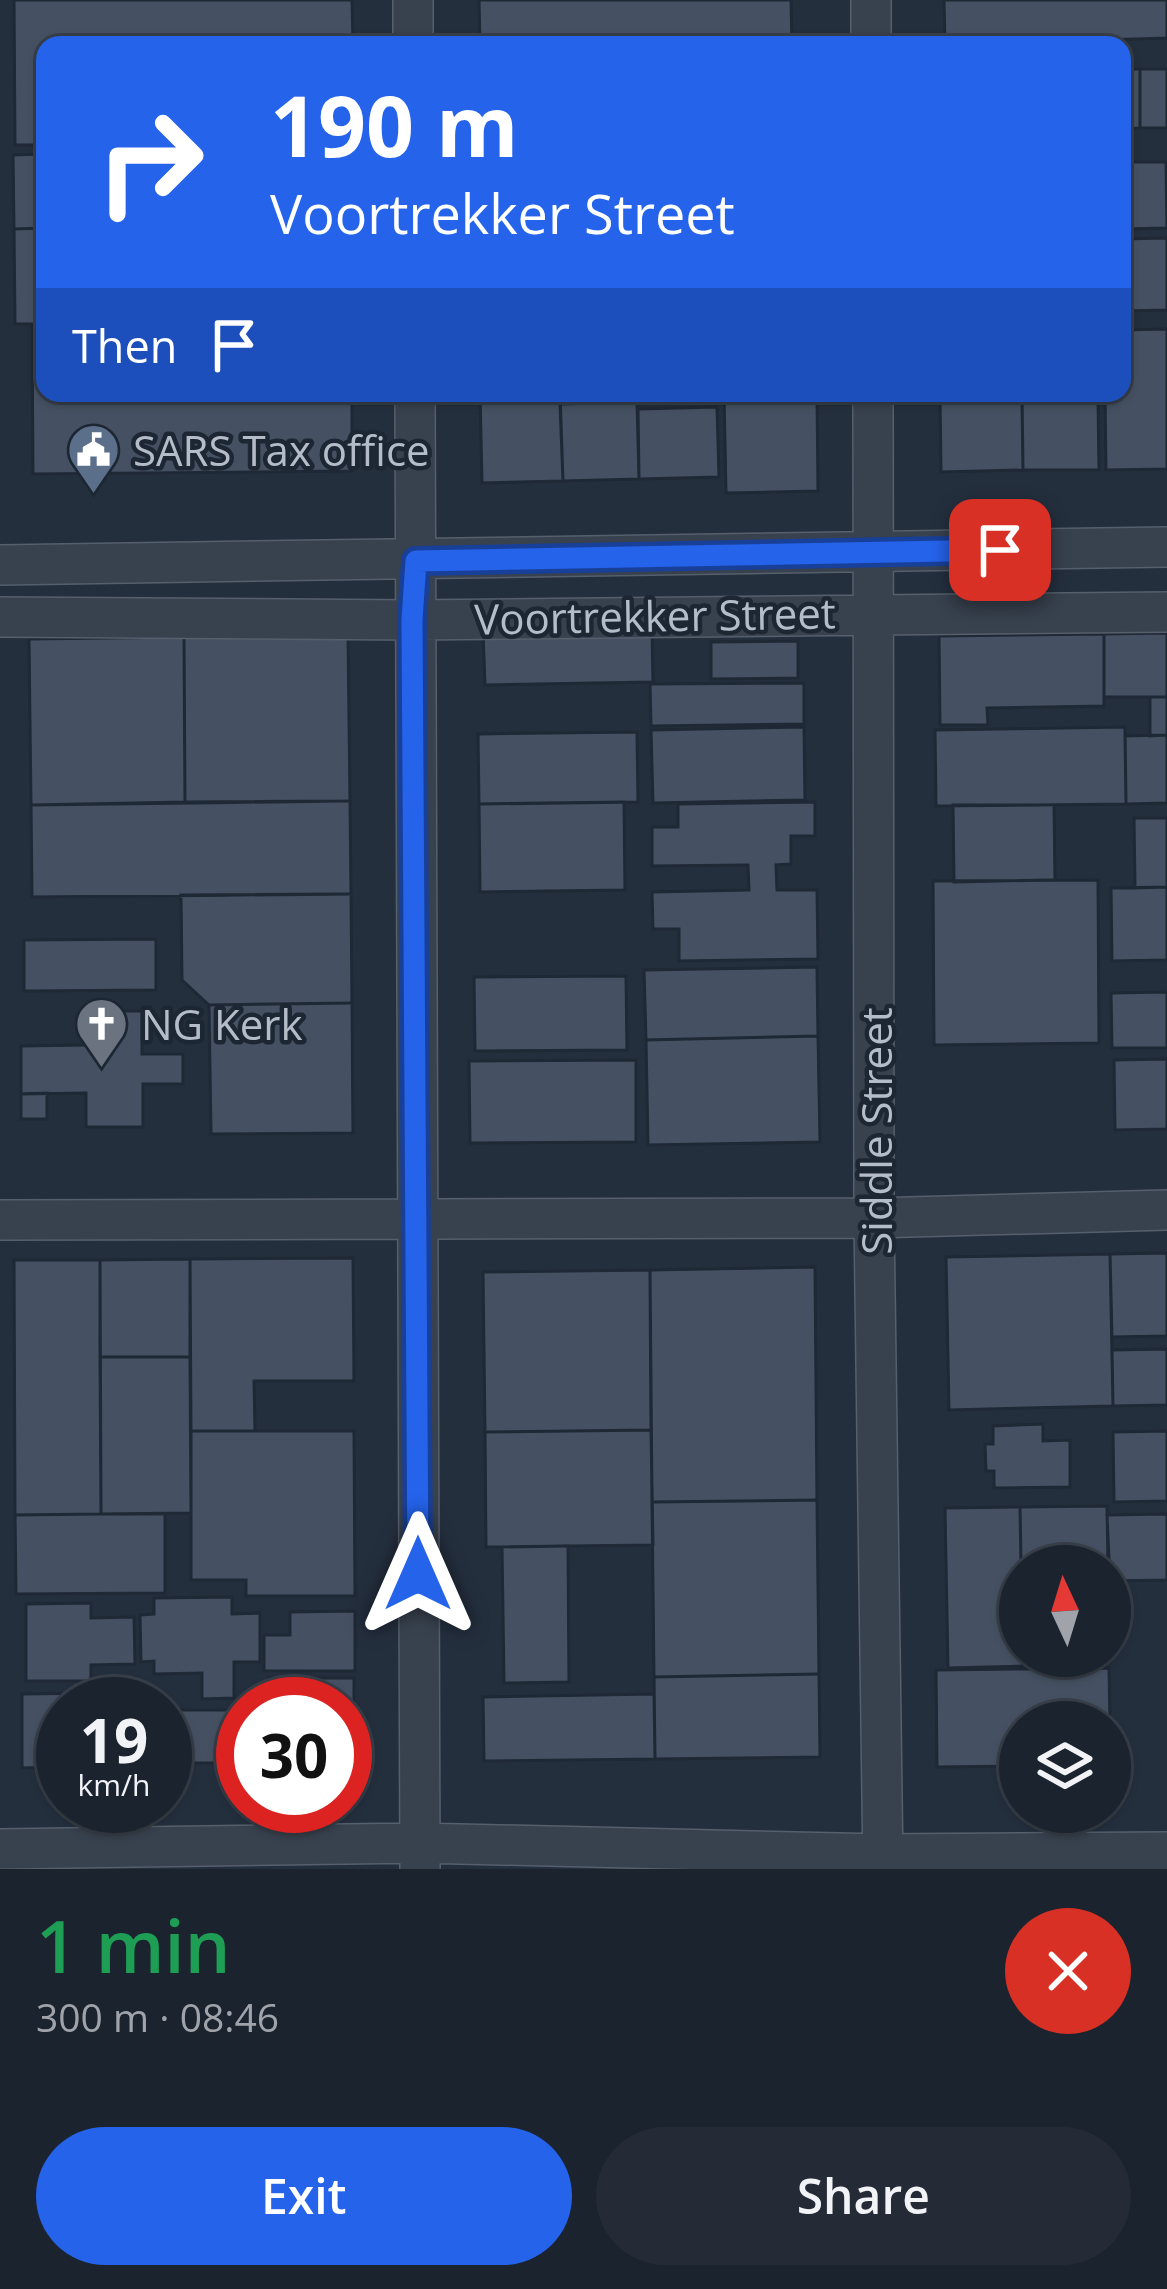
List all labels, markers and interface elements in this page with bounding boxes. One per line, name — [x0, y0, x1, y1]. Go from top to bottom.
text: 190 m — [270, 67, 518, 182]
icon: right — [72, 84, 228, 240]
text: Voortrekker Street — [270, 176, 735, 250]
icon: arrive — [201, 312, 267, 378]
text: Then — [72, 315, 177, 376]
public building icon: SARS Tax office — [66, 421, 122, 495]
place label: SARS Tax office — [133, 421, 430, 478]
pin — [949, 499, 1051, 601]
icon: arrive — [967, 517, 1033, 583]
street label: Voortrekker Street — [474, 583, 836, 647]
church icon: NG Kerk — [74, 995, 130, 1069]
place label: NG Kerk — [141, 995, 303, 1052]
street label: Siddle Street — [847, 1007, 904, 1255]
position arrow — [355, 1511, 481, 1637]
north arrow — [999, 1545, 1131, 1677]
map controls — [999, 1545, 1131, 1833]
speed limit sign: 30 — [216, 1677, 372, 1833]
text: 19 — [80, 1699, 148, 1781]
button: layers — [999, 1701, 1131, 1833]
text: km/h — [78, 1764, 150, 1805]
text: 1 min — [36, 1896, 230, 1994]
button: close — [1005, 1908, 1131, 2034]
text: 300 m · 08:46 — [36, 1990, 279, 2043]
button: Exit — [36, 2127, 572, 2265]
button: Share — [596, 2127, 1131, 2265]

